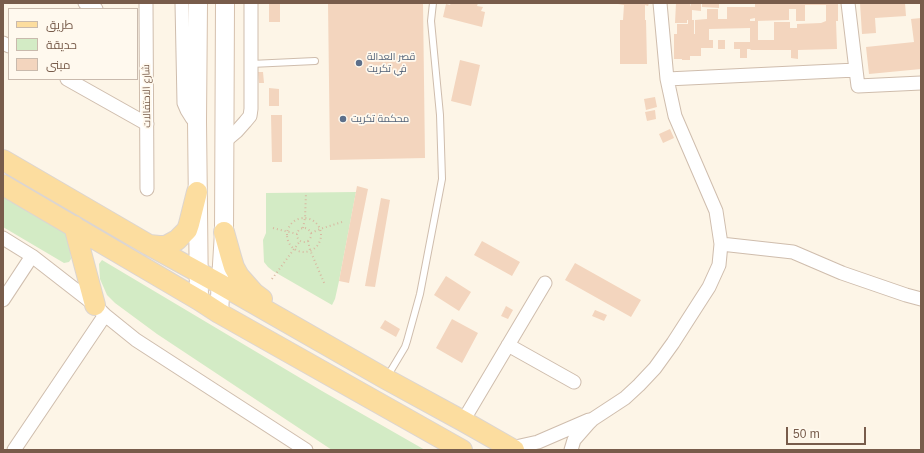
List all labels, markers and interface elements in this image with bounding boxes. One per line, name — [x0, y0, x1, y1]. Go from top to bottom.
legend — [8, 8, 138, 80]
text: طريق — [46, 18, 73, 32]
text: حديقة — [46, 38, 77, 52]
place label: قصر العدالة في تكريت — [367, 51, 415, 74]
text: مبنى — [46, 58, 71, 72]
marker: قصر العدالة في تكريت — [354, 58, 364, 68]
street label: شارع الاحتفالات — [140, 64, 154, 128]
place label: محكمة تكريت — [351, 113, 409, 125]
marker: محكمة تكريت — [338, 114, 348, 124]
scale bar — [788, 419, 868, 445]
text: 50 m — [793, 427, 820, 441]

